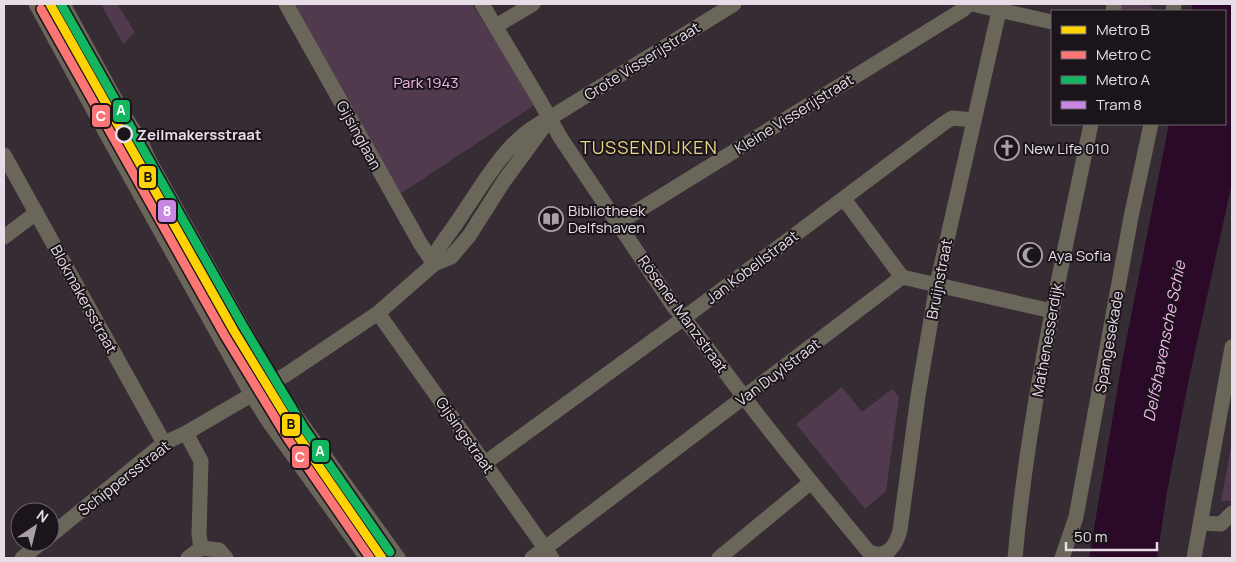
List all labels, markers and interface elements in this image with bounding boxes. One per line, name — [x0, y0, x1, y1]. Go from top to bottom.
legend — [1051, 10, 1226, 125]
street label: Grote Visserijstraat — [580, 17, 704, 105]
text: Metro B — [1096, 19, 1150, 40]
text: Metro C — [1096, 44, 1152, 65]
street label: Kleine Visserijstraat — [731, 69, 857, 159]
text: Metro A — [1096, 69, 1151, 90]
park label: Park 1943 — [393, 72, 459, 93]
text: Tram 8 — [1096, 94, 1142, 115]
street label: Gijsinglaan — [331, 97, 387, 173]
line badge: A — [112, 99, 131, 123]
text: A — [116, 100, 126, 119]
line badge: C — [91, 104, 111, 128]
text: C — [96, 106, 106, 125]
place label: Zeilmakersstraat — [137, 124, 261, 145]
marker: Zeilmakersstraat — [115, 125, 133, 143]
district label: TUSSENDIJKEN — [580, 135, 718, 159]
church icon: New Life 010 — [994, 135, 1020, 161]
place label: New Life 010 — [1024, 138, 1109, 159]
line badge: B — [138, 165, 157, 189]
text: B — [144, 167, 153, 186]
line badge: 8 — [157, 199, 177, 223]
place label: Bibliotheek Delfshaven — [568, 200, 646, 238]
text: 8 — [163, 201, 171, 220]
library icon: Bibliotheek Delfshaven — [538, 206, 564, 232]
street label: Jan Kobellstraat — [701, 225, 803, 309]
street label: Bruijnstraat — [921, 237, 957, 321]
street label: Blokmakersstraat — [46, 241, 122, 357]
mosque icon: Aya Sofia — [1017, 242, 1043, 268]
place label: Aya Sofia — [1048, 245, 1111, 266]
street label: Rösener Manzstraat — [633, 251, 733, 377]
water label: Delfshavensche Schie — [1138, 257, 1191, 423]
street label: Mathenesserdijk — [1027, 281, 1067, 399]
street label: Spangesekade — [1090, 289, 1128, 395]
street label: Van Duylstraat — [731, 333, 825, 411]
street label: Gijsingstraat — [431, 393, 499, 477]
line badge: B — [281, 413, 301, 437]
text: B — [287, 414, 296, 433]
street label: Schippersstraat — [74, 436, 174, 520]
line badge: A — [311, 439, 330, 463]
text: A — [315, 441, 325, 460]
line badge: C — [291, 445, 310, 469]
text: C — [295, 447, 305, 466]
north arrow — [10, 502, 60, 552]
text: N — [33, 505, 52, 527]
scale bar — [1066, 520, 1157, 552]
text: 50 m — [1074, 526, 1108, 547]

